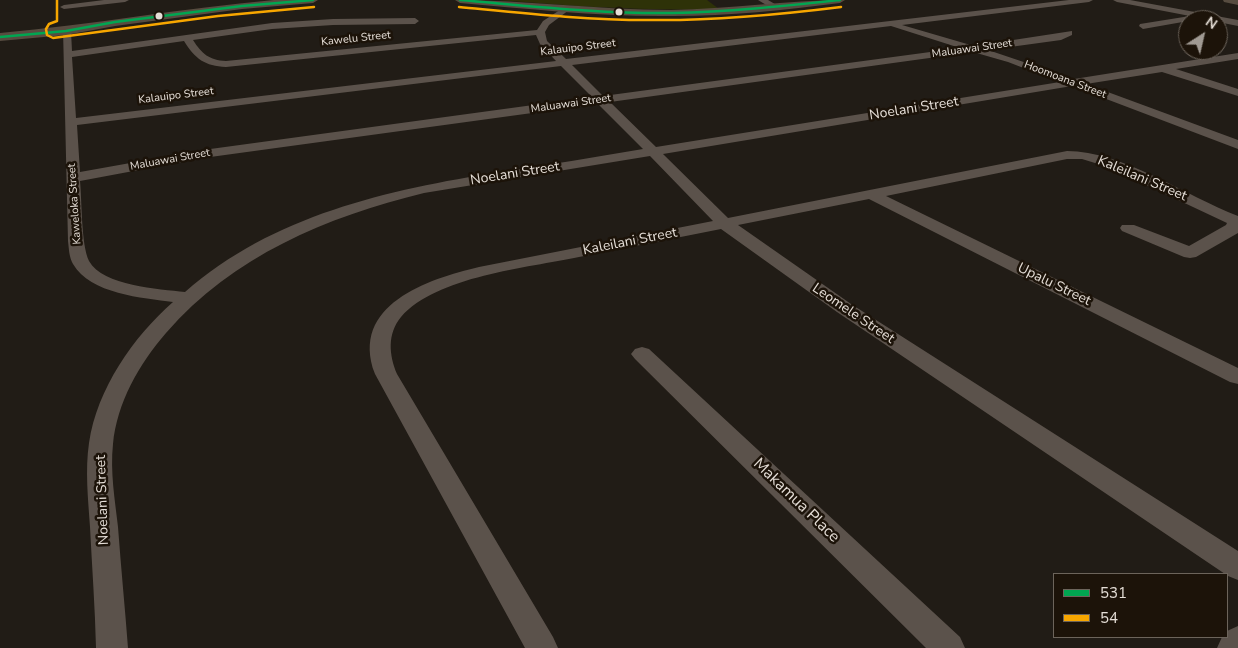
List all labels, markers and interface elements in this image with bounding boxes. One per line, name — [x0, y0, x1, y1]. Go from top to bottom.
unlabelled marker — [614, 7, 624, 17]
north arrow — [1178, 10, 1228, 60]
unlabelled marker — [154, 11, 164, 21]
text: N — [1202, 12, 1221, 34]
street label: Kawelu Street — [321, 29, 391, 49]
street label: Kalauipo Street — [540, 37, 616, 59]
street label: Maluawai Street — [931, 37, 1013, 61]
street label: Hoomoana Street — [1022, 58, 1108, 102]
street label: Kalauipo Street — [138, 85, 214, 107]
street label: Maluawai Street — [530, 92, 612, 116]
street label: Noelani Street — [868, 94, 960, 124]
street label: Maluawai Street — [129, 146, 211, 174]
street label: Kaleilani Street — [1095, 153, 1189, 205]
street label: Noelani Street — [469, 159, 561, 189]
street label: Kaweloka Street — [66, 163, 84, 245]
street label: Kaleilani Street — [582, 225, 678, 259]
street label: Upalu Street — [1015, 260, 1093, 310]
street label: Leomele Street — [809, 280, 897, 348]
street label: Noelani Street — [93, 455, 113, 545]
street label: Makamua Place — [749, 455, 843, 547]
legend — [1053, 573, 1228, 638]
text: 531 — [1100, 583, 1127, 603]
text: 54 — [1100, 608, 1118, 628]

